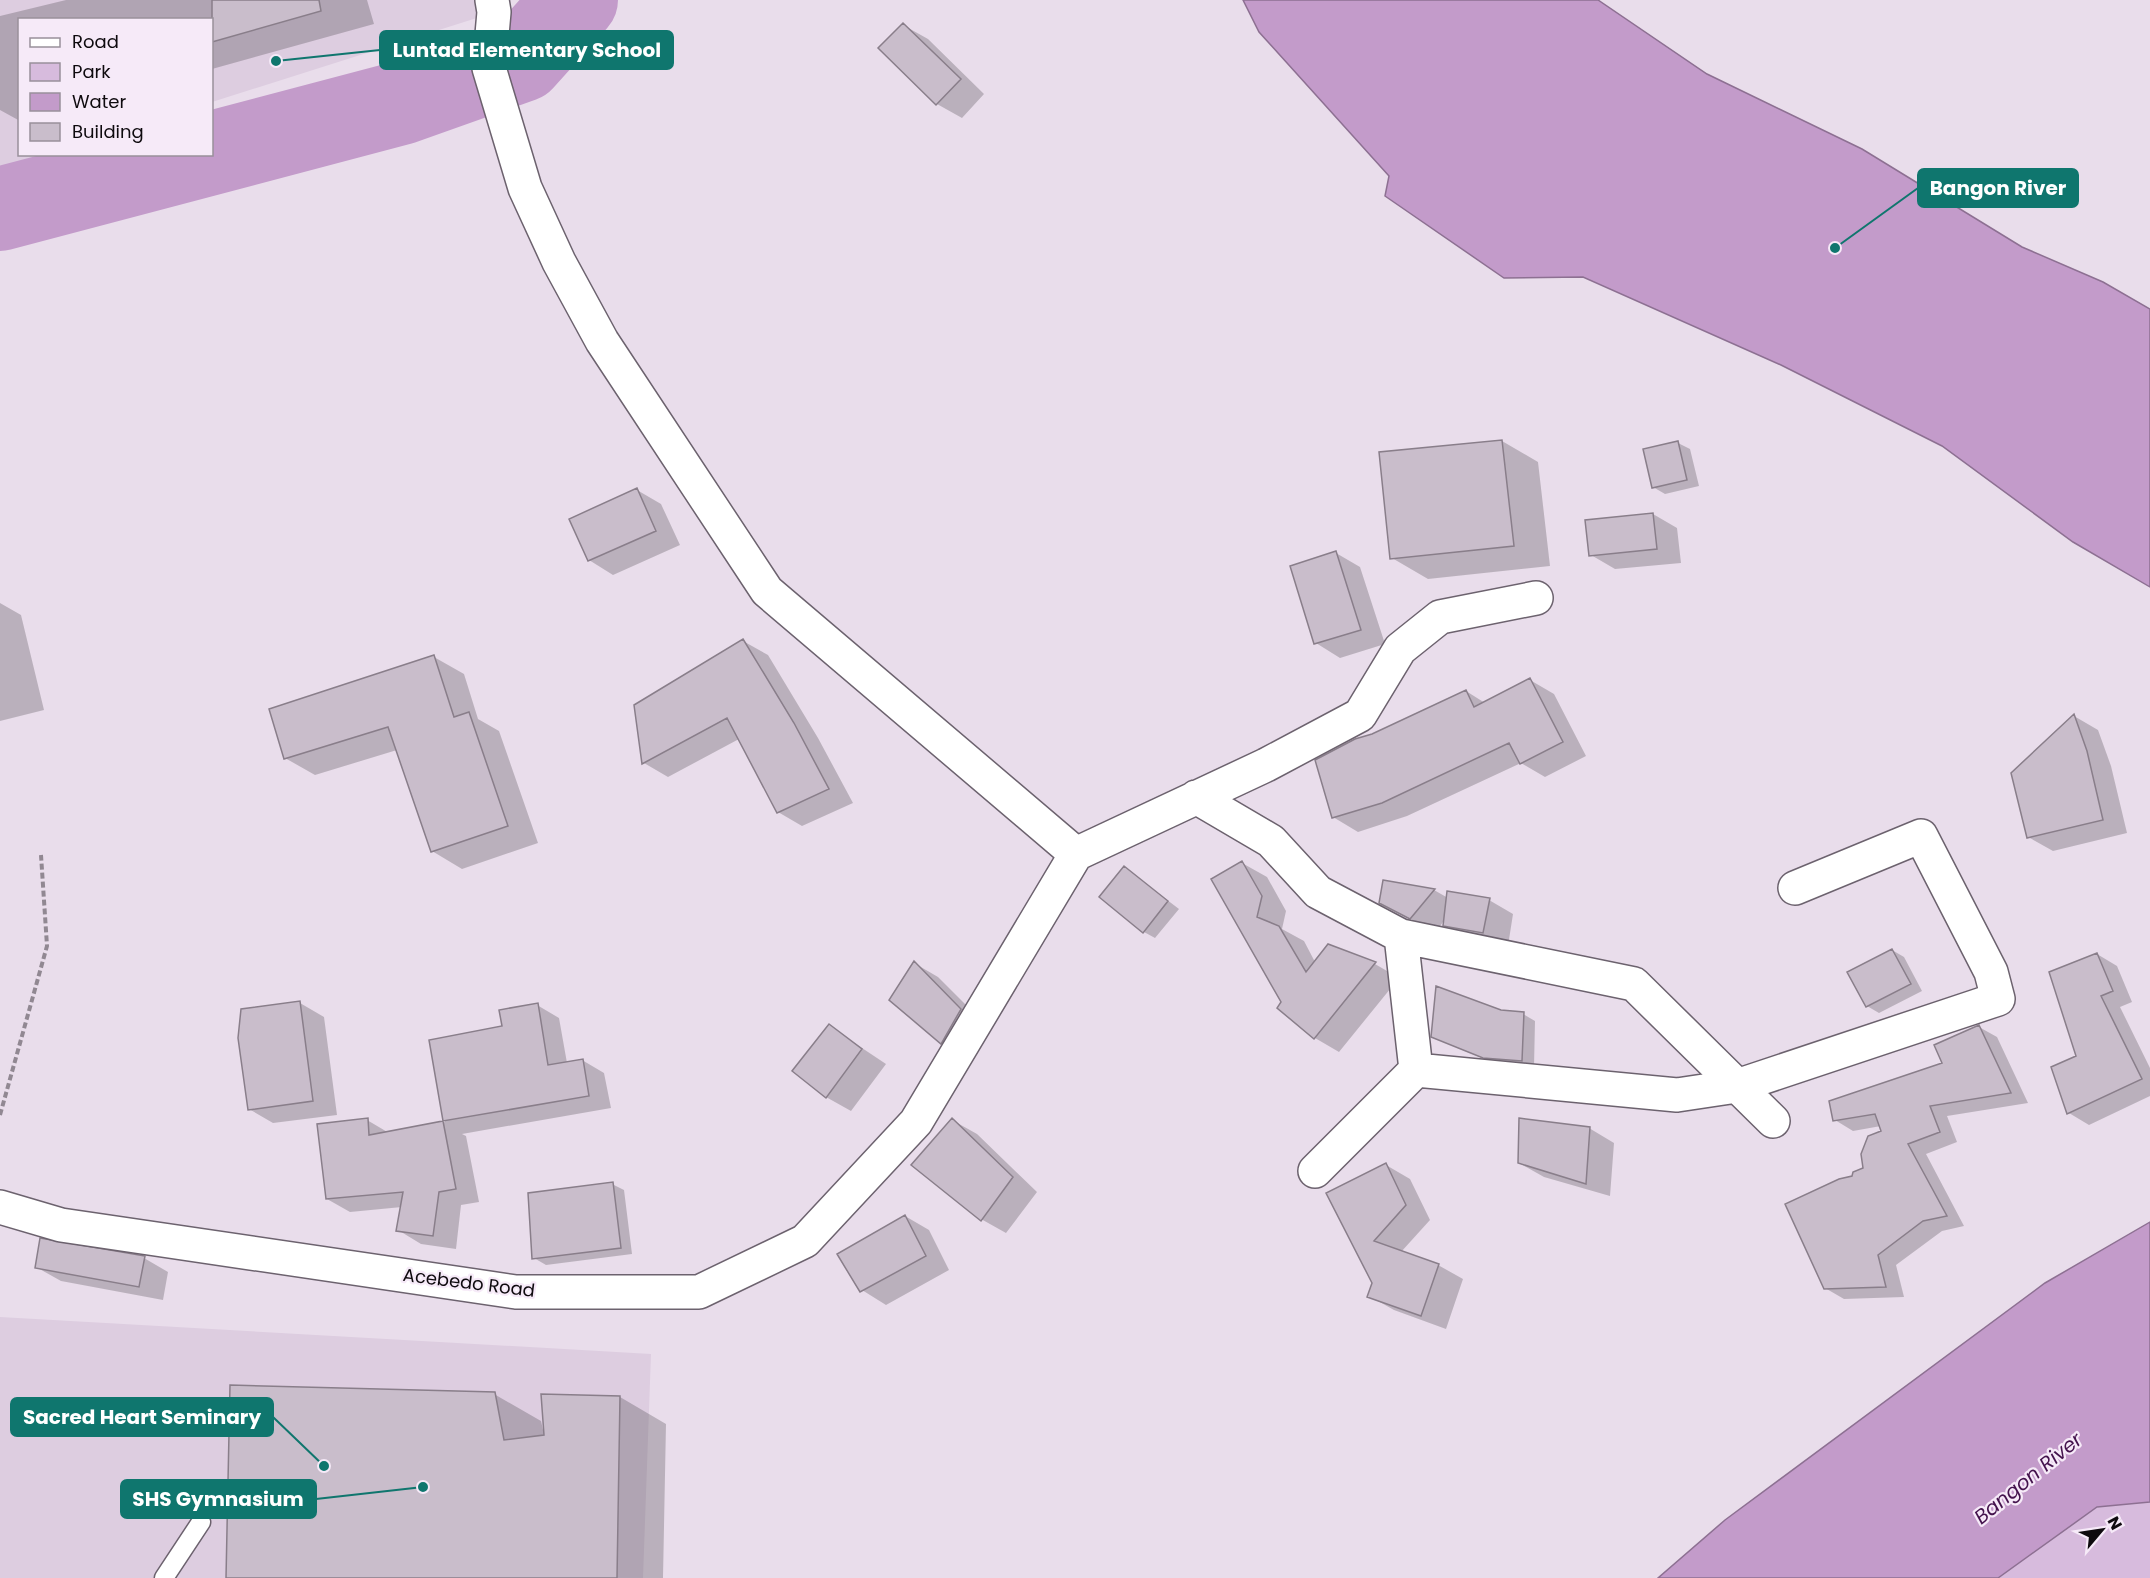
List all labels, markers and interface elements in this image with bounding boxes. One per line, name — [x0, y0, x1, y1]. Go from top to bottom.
legend — [18, 18, 213, 156]
text: Road — [72, 29, 119, 54]
callout: Luntad Elementary School — [380, 31, 673, 69]
text: Luntad Elementary School — [393, 36, 661, 64]
text: Park — [72, 59, 111, 84]
text: Water — [72, 89, 126, 114]
text: Building — [72, 119, 144, 144]
callout: Bangon River — [1918, 169, 2078, 207]
text: Bangon River — [1930, 174, 2067, 202]
street label: Acebedo Road — [402, 1262, 537, 1303]
callout: Sacred Heart Seminary — [11, 1398, 273, 1436]
text: Sacred Heart Seminary — [23, 1403, 261, 1431]
water label: Bangon River — [1968, 1425, 2088, 1530]
callout: SHS Gymnasium — [121, 1480, 316, 1518]
text: SHS Gymnasium — [132, 1485, 304, 1513]
north arrow — [2072, 1500, 2132, 1560]
text: N — [2102, 1512, 2128, 1534]

